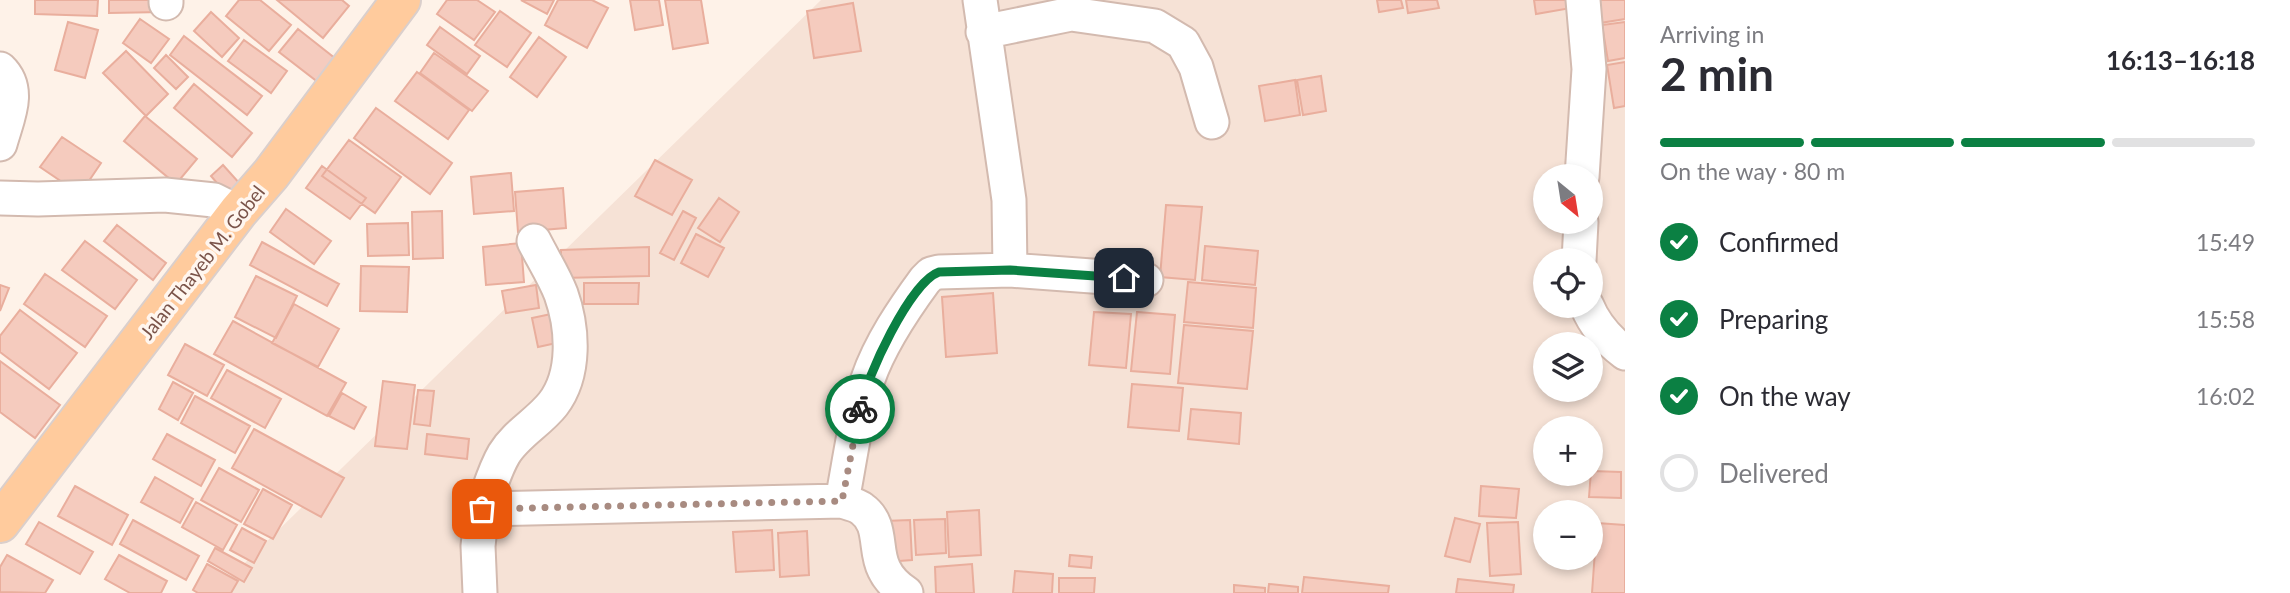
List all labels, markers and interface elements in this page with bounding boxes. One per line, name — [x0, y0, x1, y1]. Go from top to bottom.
text: Arriving in — [1660, 20, 1764, 48]
text: 16:13–16:18 — [2106, 44, 2255, 76]
text: 2 min — [1660, 46, 1774, 101]
text: On the way · 80 m — [1660, 157, 1845, 185]
north arrow — [1533, 164, 1603, 234]
map controls — [1533, 164, 1603, 570]
street label: Jalan Thayeb M. Gobel — [135, 181, 269, 343]
icon: check — [1660, 223, 1698, 261]
text: Confirmed — [1719, 226, 1839, 258]
text: 15:49 — [2196, 228, 2255, 256]
pin — [1094, 248, 1154, 308]
button: locate — [1533, 248, 1603, 318]
icon: home — [1105, 259, 1143, 297]
icon: check — [1660, 300, 1698, 338]
text: Preparing — [1719, 303, 1828, 335]
text: 15:58 — [2196, 305, 2255, 333]
button: layers — [1533, 332, 1603, 402]
courier — [825, 374, 895, 444]
icon: check — [1660, 377, 1698, 415]
text: On the way — [1719, 380, 1851, 412]
text: 16:02 — [2196, 382, 2255, 410]
icon: bike — [841, 390, 879, 428]
button: + — [1533, 416, 1603, 486]
text: Delivered — [1719, 457, 1829, 489]
pin — [452, 479, 512, 539]
icon: bag — [463, 490, 501, 528]
button: − — [1533, 500, 1603, 570]

